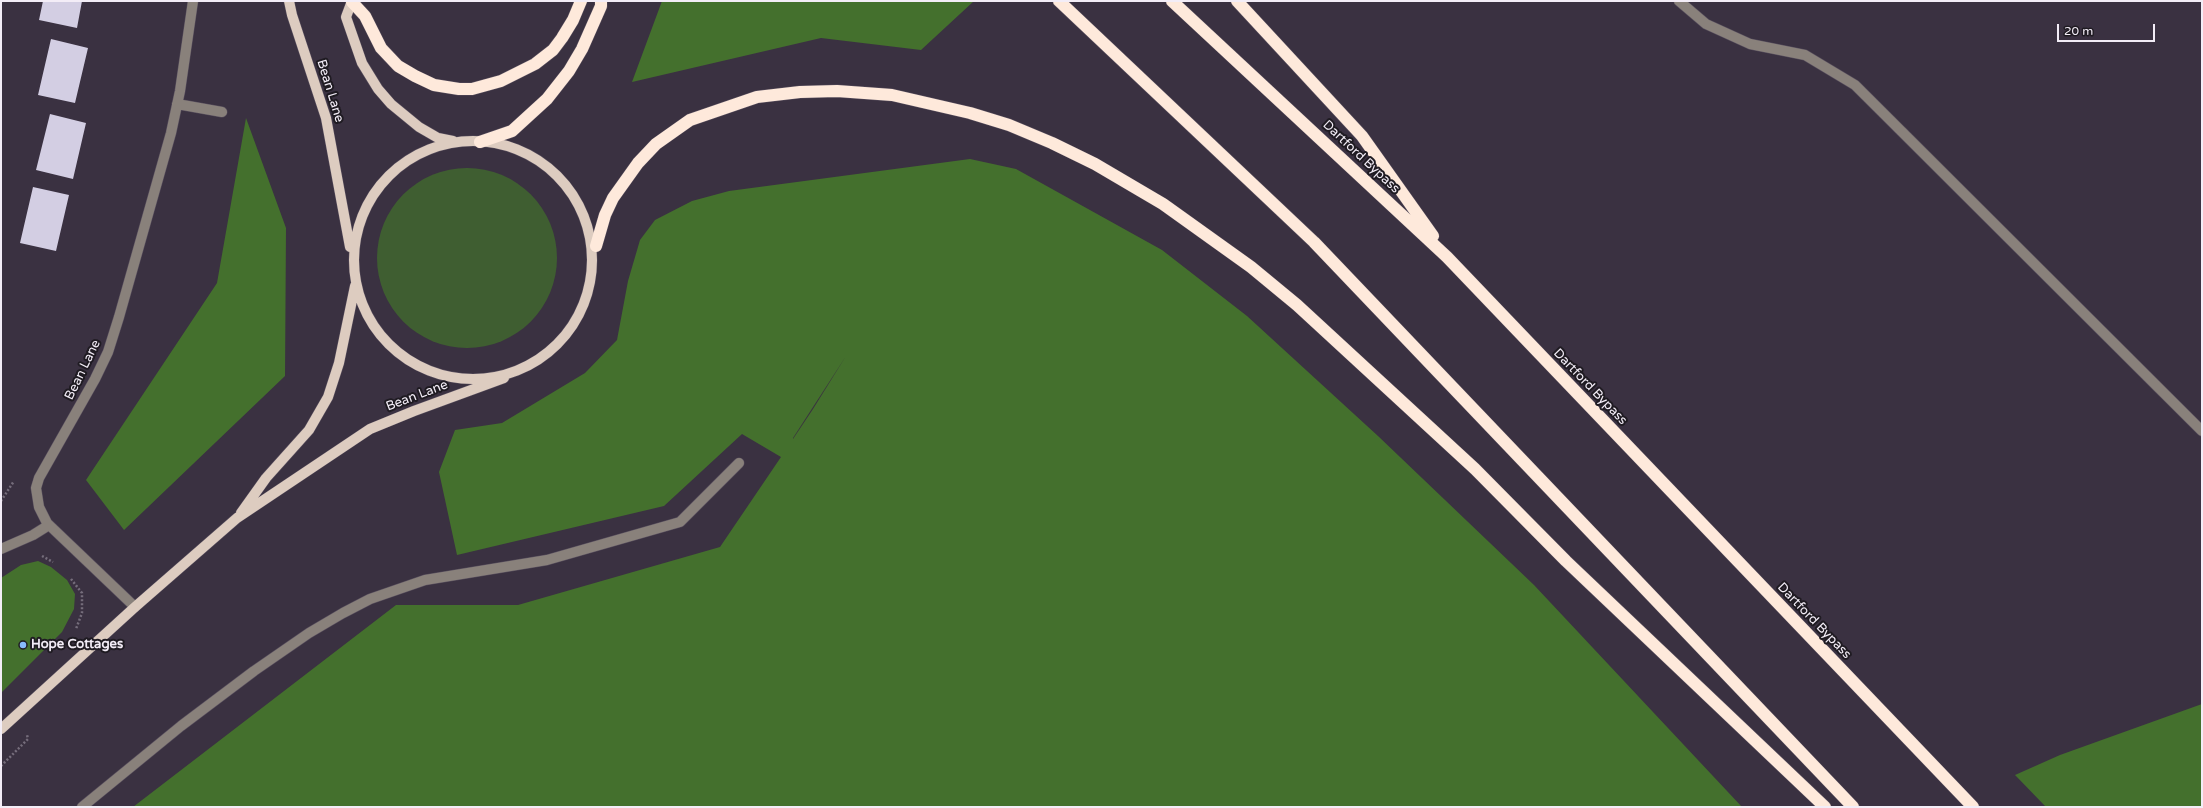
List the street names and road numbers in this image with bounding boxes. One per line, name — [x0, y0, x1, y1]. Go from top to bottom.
street label: Bean Lane — [313, 58, 347, 124]
street label: Dartford Bypass — [1319, 117, 1403, 197]
street label: Bean Lane — [62, 337, 104, 403]
street label: Dartford Bypass — [1550, 346, 1630, 428]
street label: Bean Lane — [384, 377, 450, 415]
street label: Dartford Bypass — [1774, 580, 1854, 662]

